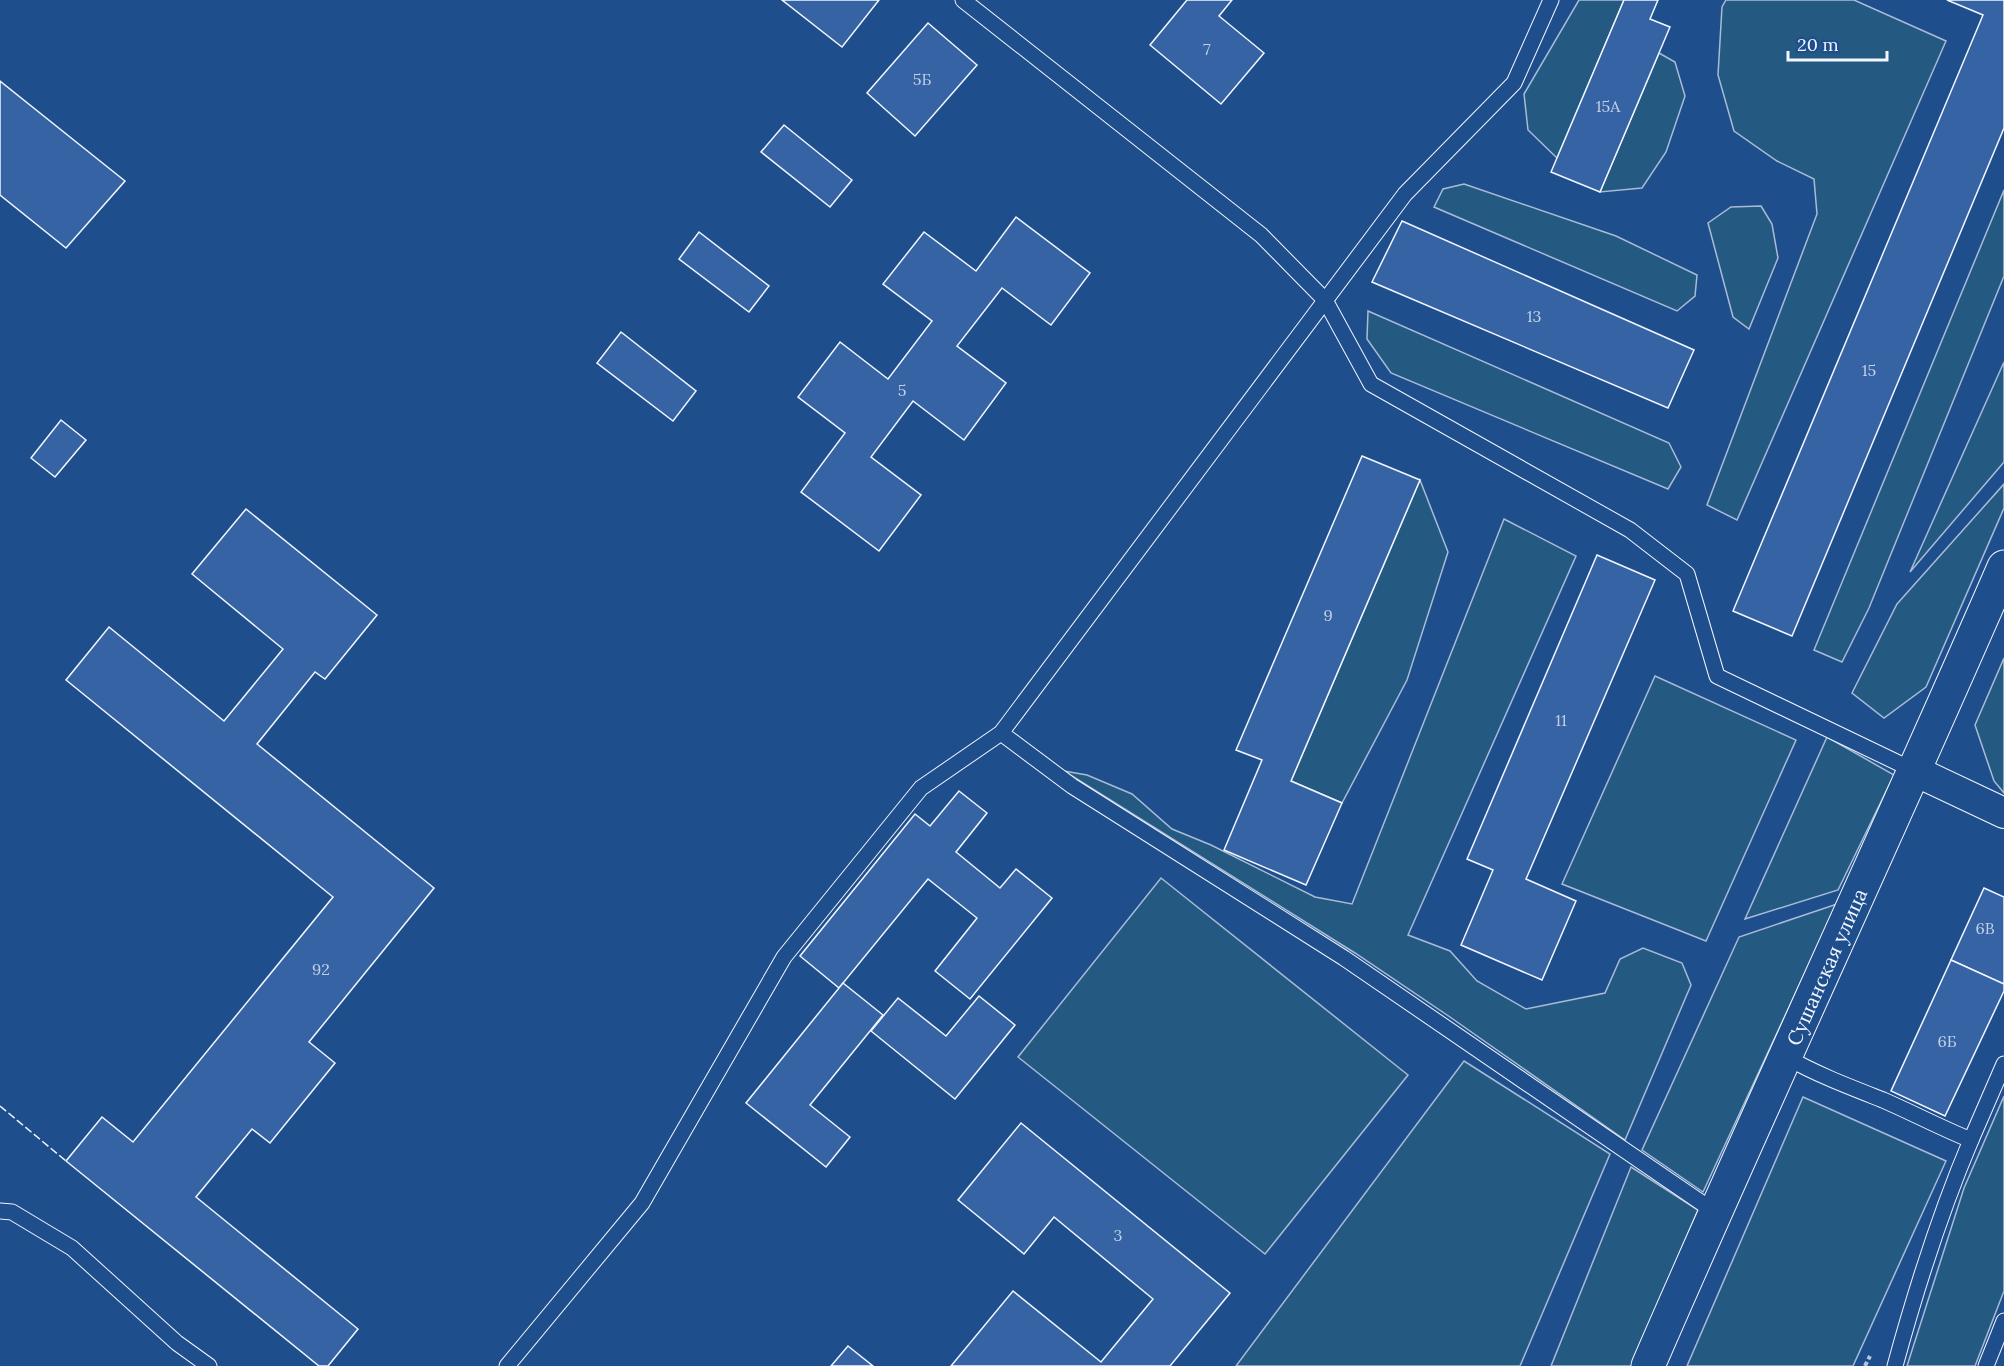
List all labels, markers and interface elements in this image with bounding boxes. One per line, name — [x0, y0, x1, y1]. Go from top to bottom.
scale bar — [1788, 24, 1887, 62]
text: 20 m — [1797, 33, 1839, 56]
house number: 7 — [1203, 39, 1211, 59]
house number: 5Б — [913, 69, 931, 89]
house number: 15А — [1596, 96, 1621, 116]
house number: 13 — [1527, 306, 1541, 326]
house number: 15 — [1862, 360, 1876, 380]
house number: 5 — [898, 380, 906, 400]
house number: 9 — [1323, 605, 1333, 625]
house number: 11 — [1555, 710, 1567, 730]
street label: Сушанская улица — [1781, 884, 1872, 1049]
house number: 6В — [1975, 918, 1995, 938]
house number: 92 — [312, 959, 330, 979]
house number: 6Б — [1937, 1031, 1957, 1051]
house number: 3 — [1114, 1225, 1123, 1245]

